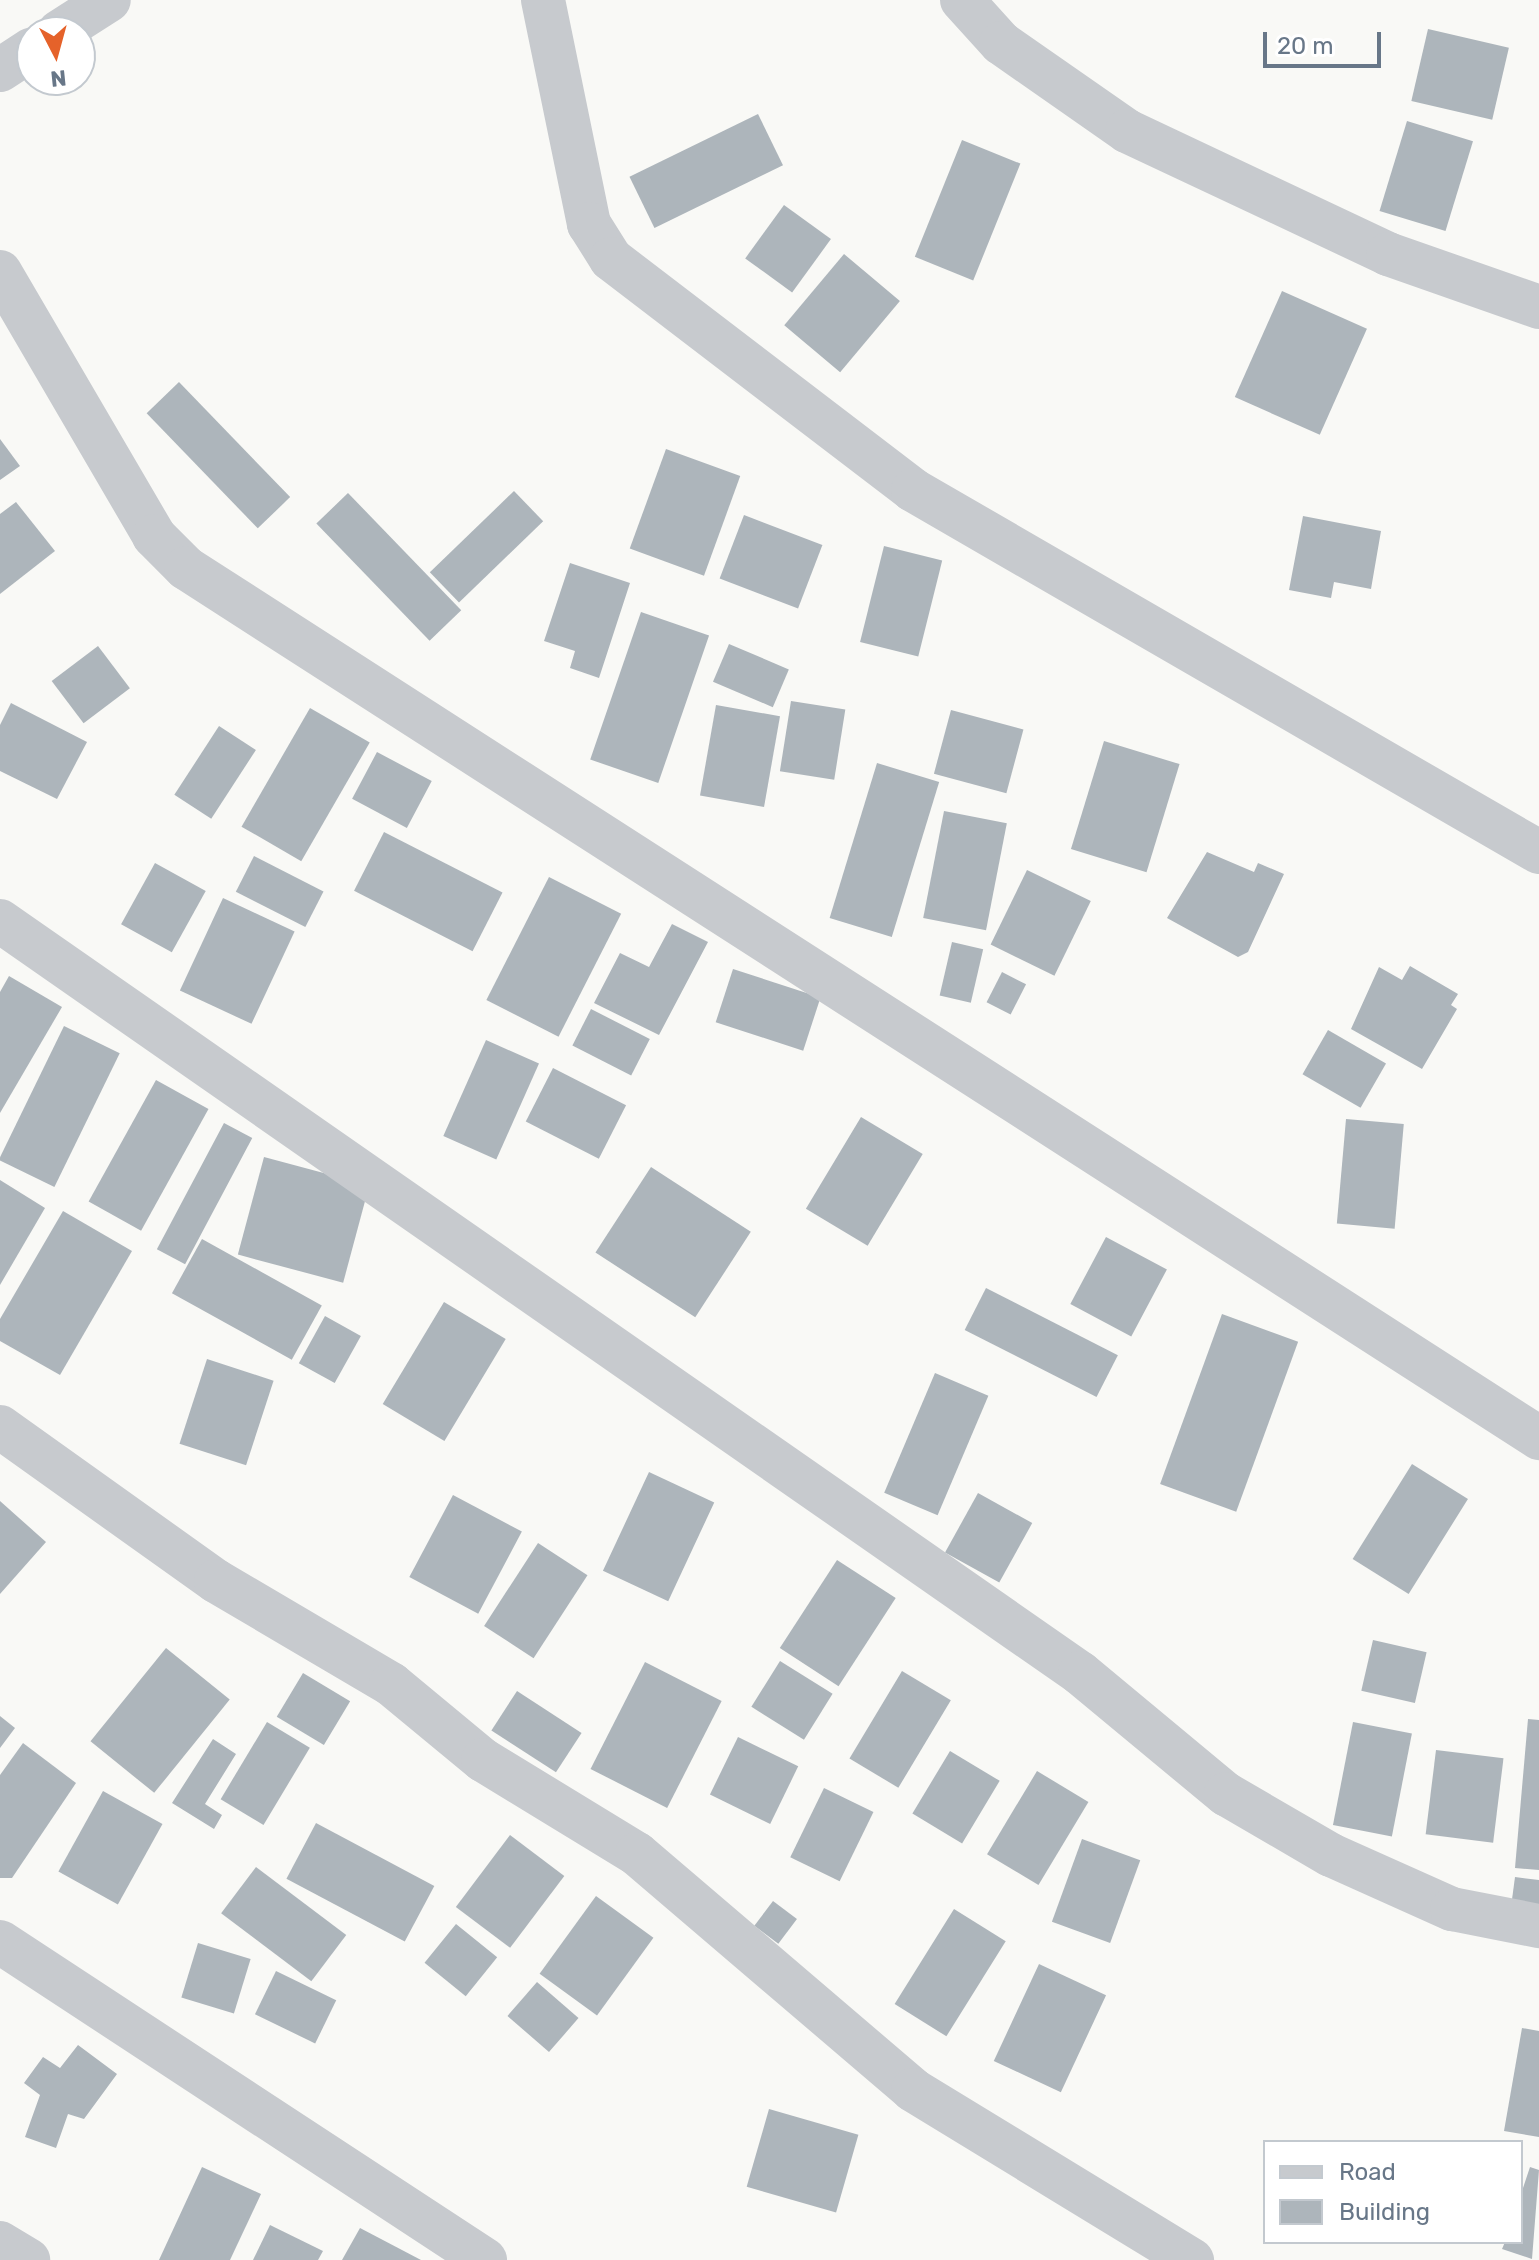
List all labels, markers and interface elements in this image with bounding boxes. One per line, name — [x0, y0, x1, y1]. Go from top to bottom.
north arrow — [16, 16, 96, 96]
scale bar — [1267, 16, 1385, 66]
text: 20 m — [1277, 32, 1334, 60]
text: N — [49, 64, 68, 93]
legend — [1263, 2140, 1523, 2244]
text: Road — [1339, 2158, 1396, 2186]
text: Building — [1339, 2198, 1430, 2226]

